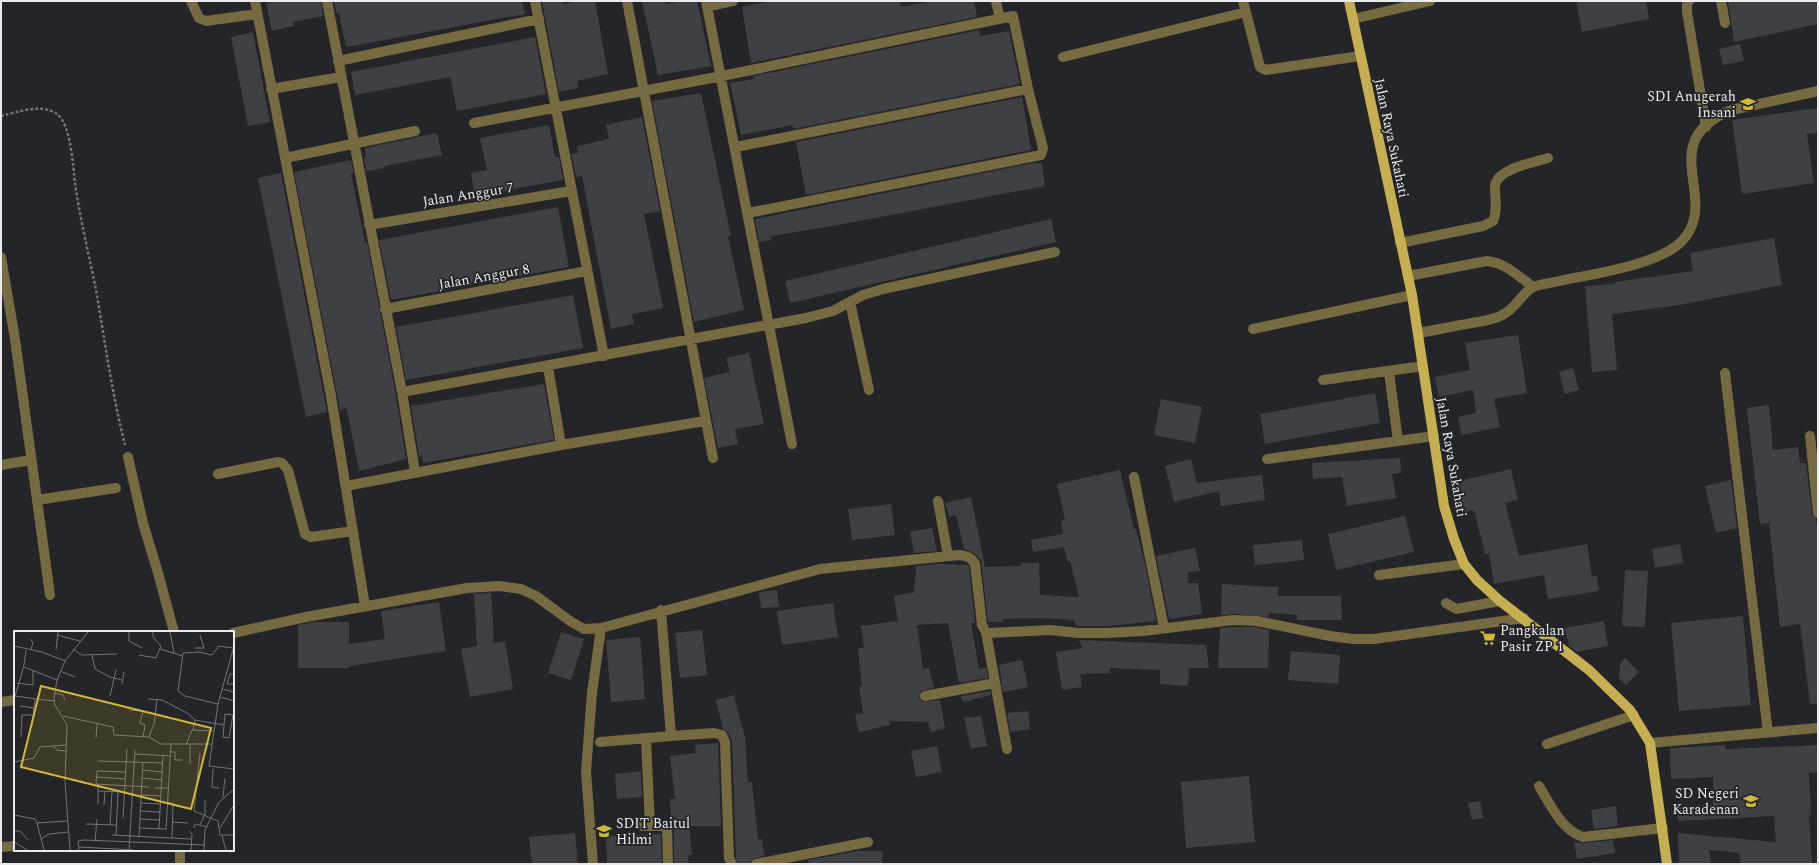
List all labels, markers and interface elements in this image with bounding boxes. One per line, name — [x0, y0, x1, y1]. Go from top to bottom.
street label: Jalan Raya Sukahati — [1369, 76, 1414, 200]
place label: SDI Anugerah Insani — [1647, 86, 1736, 123]
school or university icon: SDI Anugerah Insani — [1739, 95, 1757, 113]
street label: Jalan Anggur 7 — [421, 177, 515, 212]
street label: Jalan Anggur 8 — [437, 258, 531, 295]
street label: Jalan Raya Sukahati — [1431, 395, 1472, 519]
place label: Pangkalan Pasir ZP 1 — [1500, 620, 1565, 657]
supermarket icon: Pangkalan Pasir ZP 1 — [1479, 629, 1497, 647]
inset map — [14, 631, 234, 851]
place label: SD Negeri Karadenan — [1672, 783, 1739, 820]
school or university icon: SD Negeri Karadenan — [1742, 792, 1760, 810]
place label: SDIT Baitul Hilmi — [616, 813, 690, 850]
school or university icon: SDIT Baitul Hilmi — [595, 822, 613, 840]

